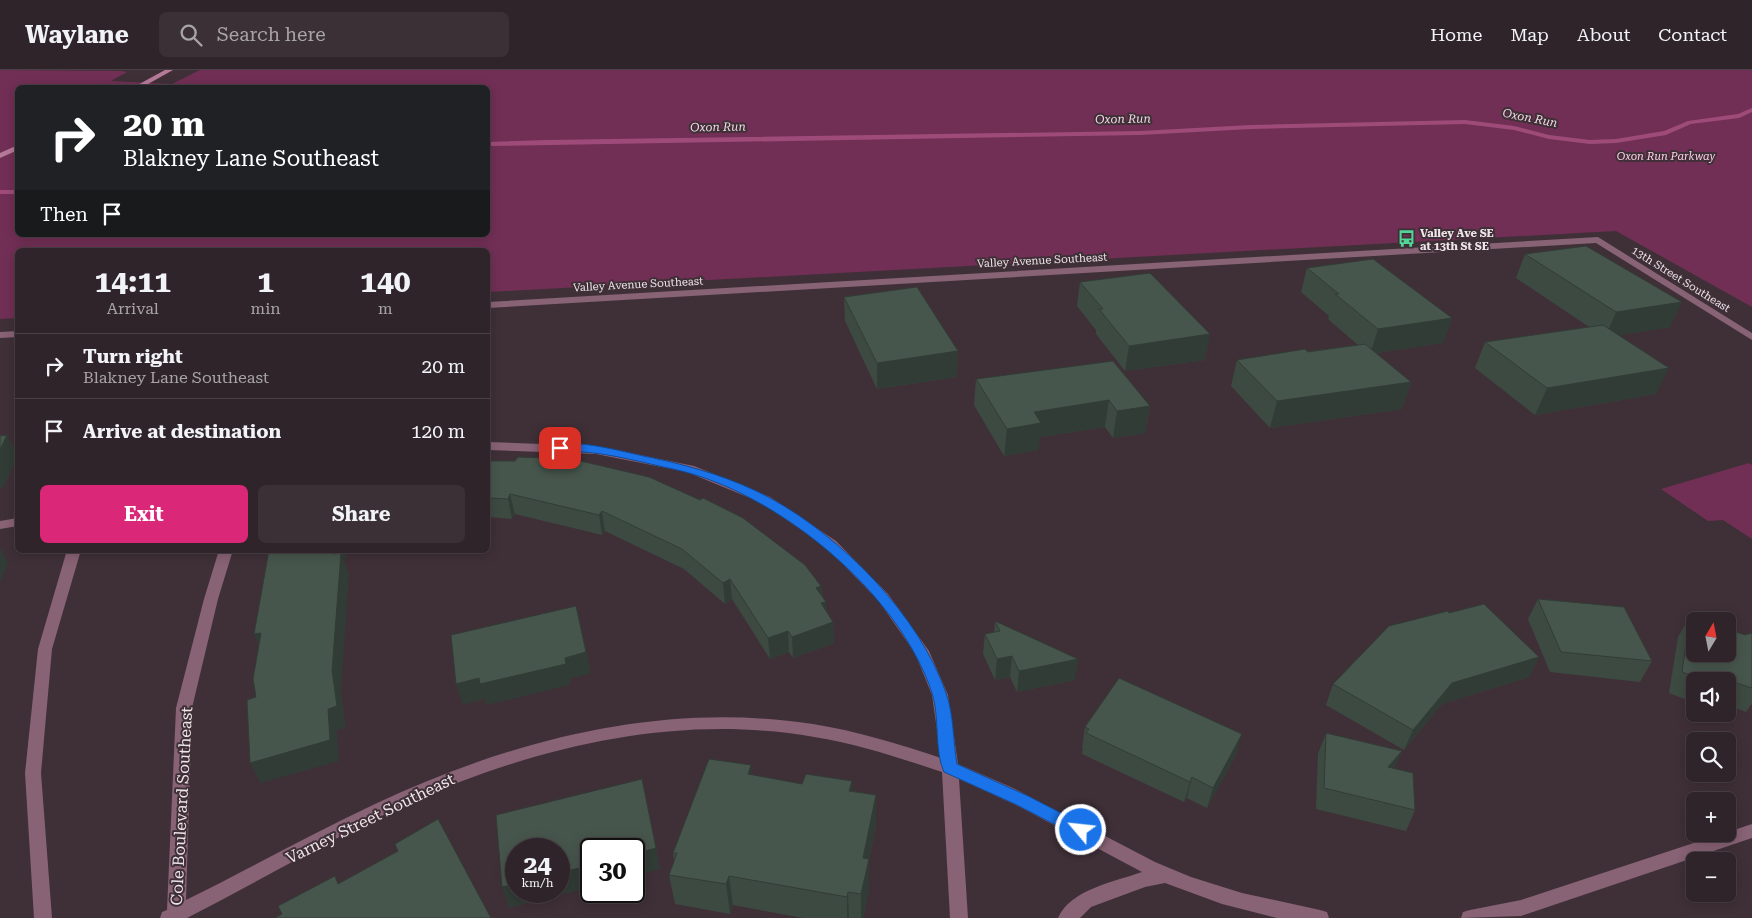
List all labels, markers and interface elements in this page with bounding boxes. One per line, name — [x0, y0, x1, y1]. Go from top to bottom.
search box — [159, 12, 509, 57]
text: Waylane — [25, 21, 129, 49]
icon: search — [177, 21, 205, 49]
text: Search here — [217, 23, 326, 46]
text: Home — [1430, 24, 1482, 45]
text: Map — [1510, 24, 1549, 45]
text: About — [1577, 24, 1630, 45]
text: Contact — [1658, 24, 1727, 45]
text: 20 m — [123, 104, 205, 145]
icon: right — [40, 105, 105, 170]
water label: Oxon Run — [1501, 106, 1559, 130]
water label: Oxon Run — [1095, 112, 1151, 126]
water label: Oxon Run — [690, 120, 746, 134]
text: Blakney Lane Southeast — [123, 146, 379, 171]
park label: Oxon Run Parkway — [1617, 150, 1716, 163]
icon: arrive — [98, 200, 126, 228]
text: Then — [40, 203, 88, 226]
place label: Valley Ave SE at 13th St SE — [1420, 227, 1494, 253]
bus stop icon: Valley Ave SE at 13th St SE — [1396, 229, 1416, 249]
street label: 13th Street Southeast — [1629, 244, 1732, 315]
street label: Valley Avenue Southeast — [977, 251, 1107, 270]
text: 14:11 — [94, 264, 171, 299]
text: 1 — [257, 264, 274, 299]
text: 140 — [360, 264, 410, 299]
street label: Valley Avenue Southeast — [573, 275, 703, 294]
text: Arrival — [107, 299, 159, 318]
text: min — [251, 299, 281, 318]
text: m — [378, 299, 393, 318]
text: Turn right — [83, 345, 183, 368]
icon: right — [40, 352, 68, 380]
text: 20 m — [422, 355, 465, 378]
text: Blakney Lane Southeast — [83, 368, 269, 387]
icon: arrive — [40, 417, 68, 445]
text: Arrive at destination — [83, 420, 281, 443]
text: 120 m — [411, 420, 465, 443]
pin — [539, 427, 581, 469]
icon: arrive — [546, 434, 574, 462]
button: Exit — [40, 485, 248, 543]
button: Share — [258, 485, 465, 543]
north arrow — [1686, 612, 1736, 662]
map controls — [1686, 612, 1736, 902]
button: sound — [1686, 672, 1736, 722]
street label: Cole Boulevard Southeast — [167, 706, 196, 906]
button: search — [1686, 732, 1736, 782]
street label: Varney Street Southeast — [283, 769, 458, 868]
button: + — [1686, 792, 1736, 842]
position arrow — [1054, 803, 1106, 855]
speed limit sign: 30 — [580, 838, 645, 903]
text: 24 — [523, 850, 552, 879]
button: − — [1686, 852, 1736, 902]
text: km/h — [521, 876, 554, 890]

